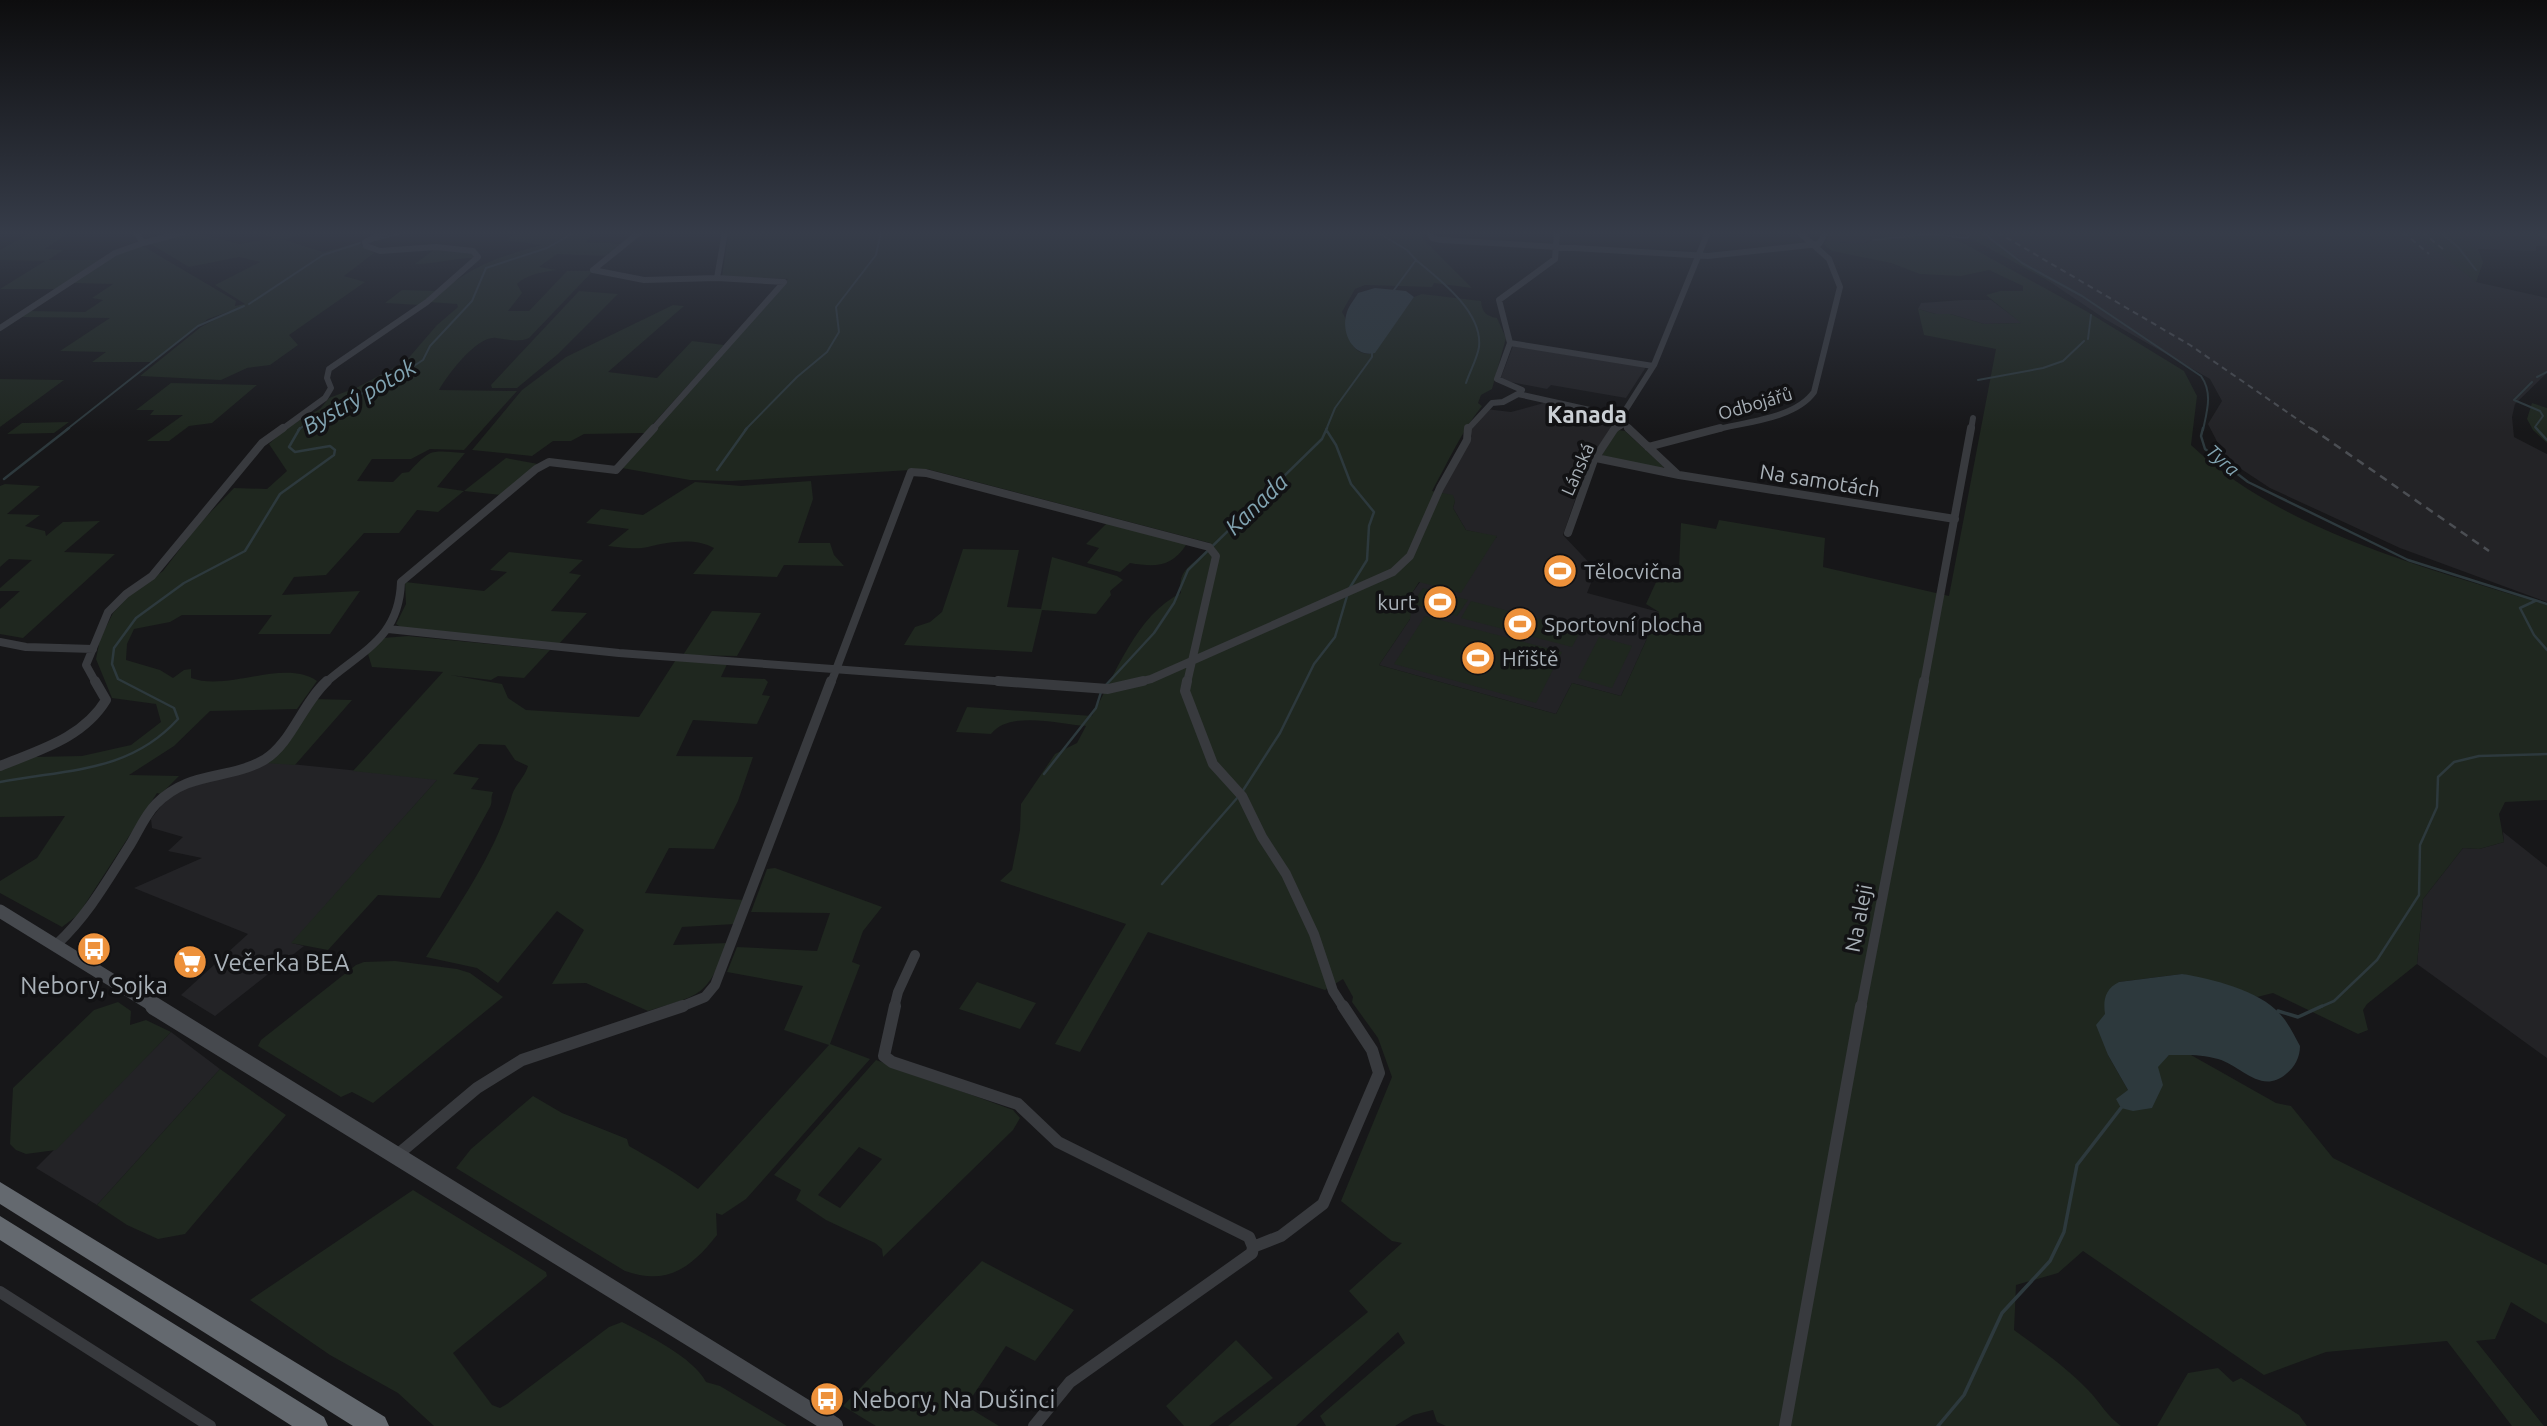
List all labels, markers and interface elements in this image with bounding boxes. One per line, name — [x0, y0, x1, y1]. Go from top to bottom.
water label: Bystrý potok — [298, 353, 420, 438]
street label: Odbojářů — [1716, 383, 1794, 423]
district label: Kanada — [1547, 402, 1627, 427]
street label: Lánská — [1557, 440, 1597, 498]
water label: Tyra — [2202, 440, 2244, 480]
street label: Na samotách — [1758, 459, 1882, 501]
water label: Kanada — [1220, 469, 1292, 539]
sports icon: Tělocvična — [1541, 552, 1579, 590]
place label: Tělocvična — [1584, 559, 1682, 583]
sports icon: kurt — [1421, 583, 1459, 621]
place label: kurt — [1377, 590, 1416, 614]
sports icon: Sportovní plocha — [1501, 605, 1539, 643]
place label: Sportovní plocha — [1544, 612, 1703, 636]
sports icon: Hřiště — [1459, 639, 1497, 677]
place label: Hřiště — [1502, 646, 1559, 670]
street label: Na aleji — [1840, 882, 1876, 954]
bus stop icon: Nebory, Sojka — [75, 930, 113, 968]
supermarket icon: Večerka BEA — [171, 943, 209, 981]
place label: Večerka BEA — [214, 949, 350, 976]
place label: Nebory, Sojka — [20, 972, 168, 999]
bus stop icon: Nebory, Na Dušinci — [808, 1380, 846, 1418]
place label: Nebory, Na Dušinci — [852, 1386, 1055, 1413]

